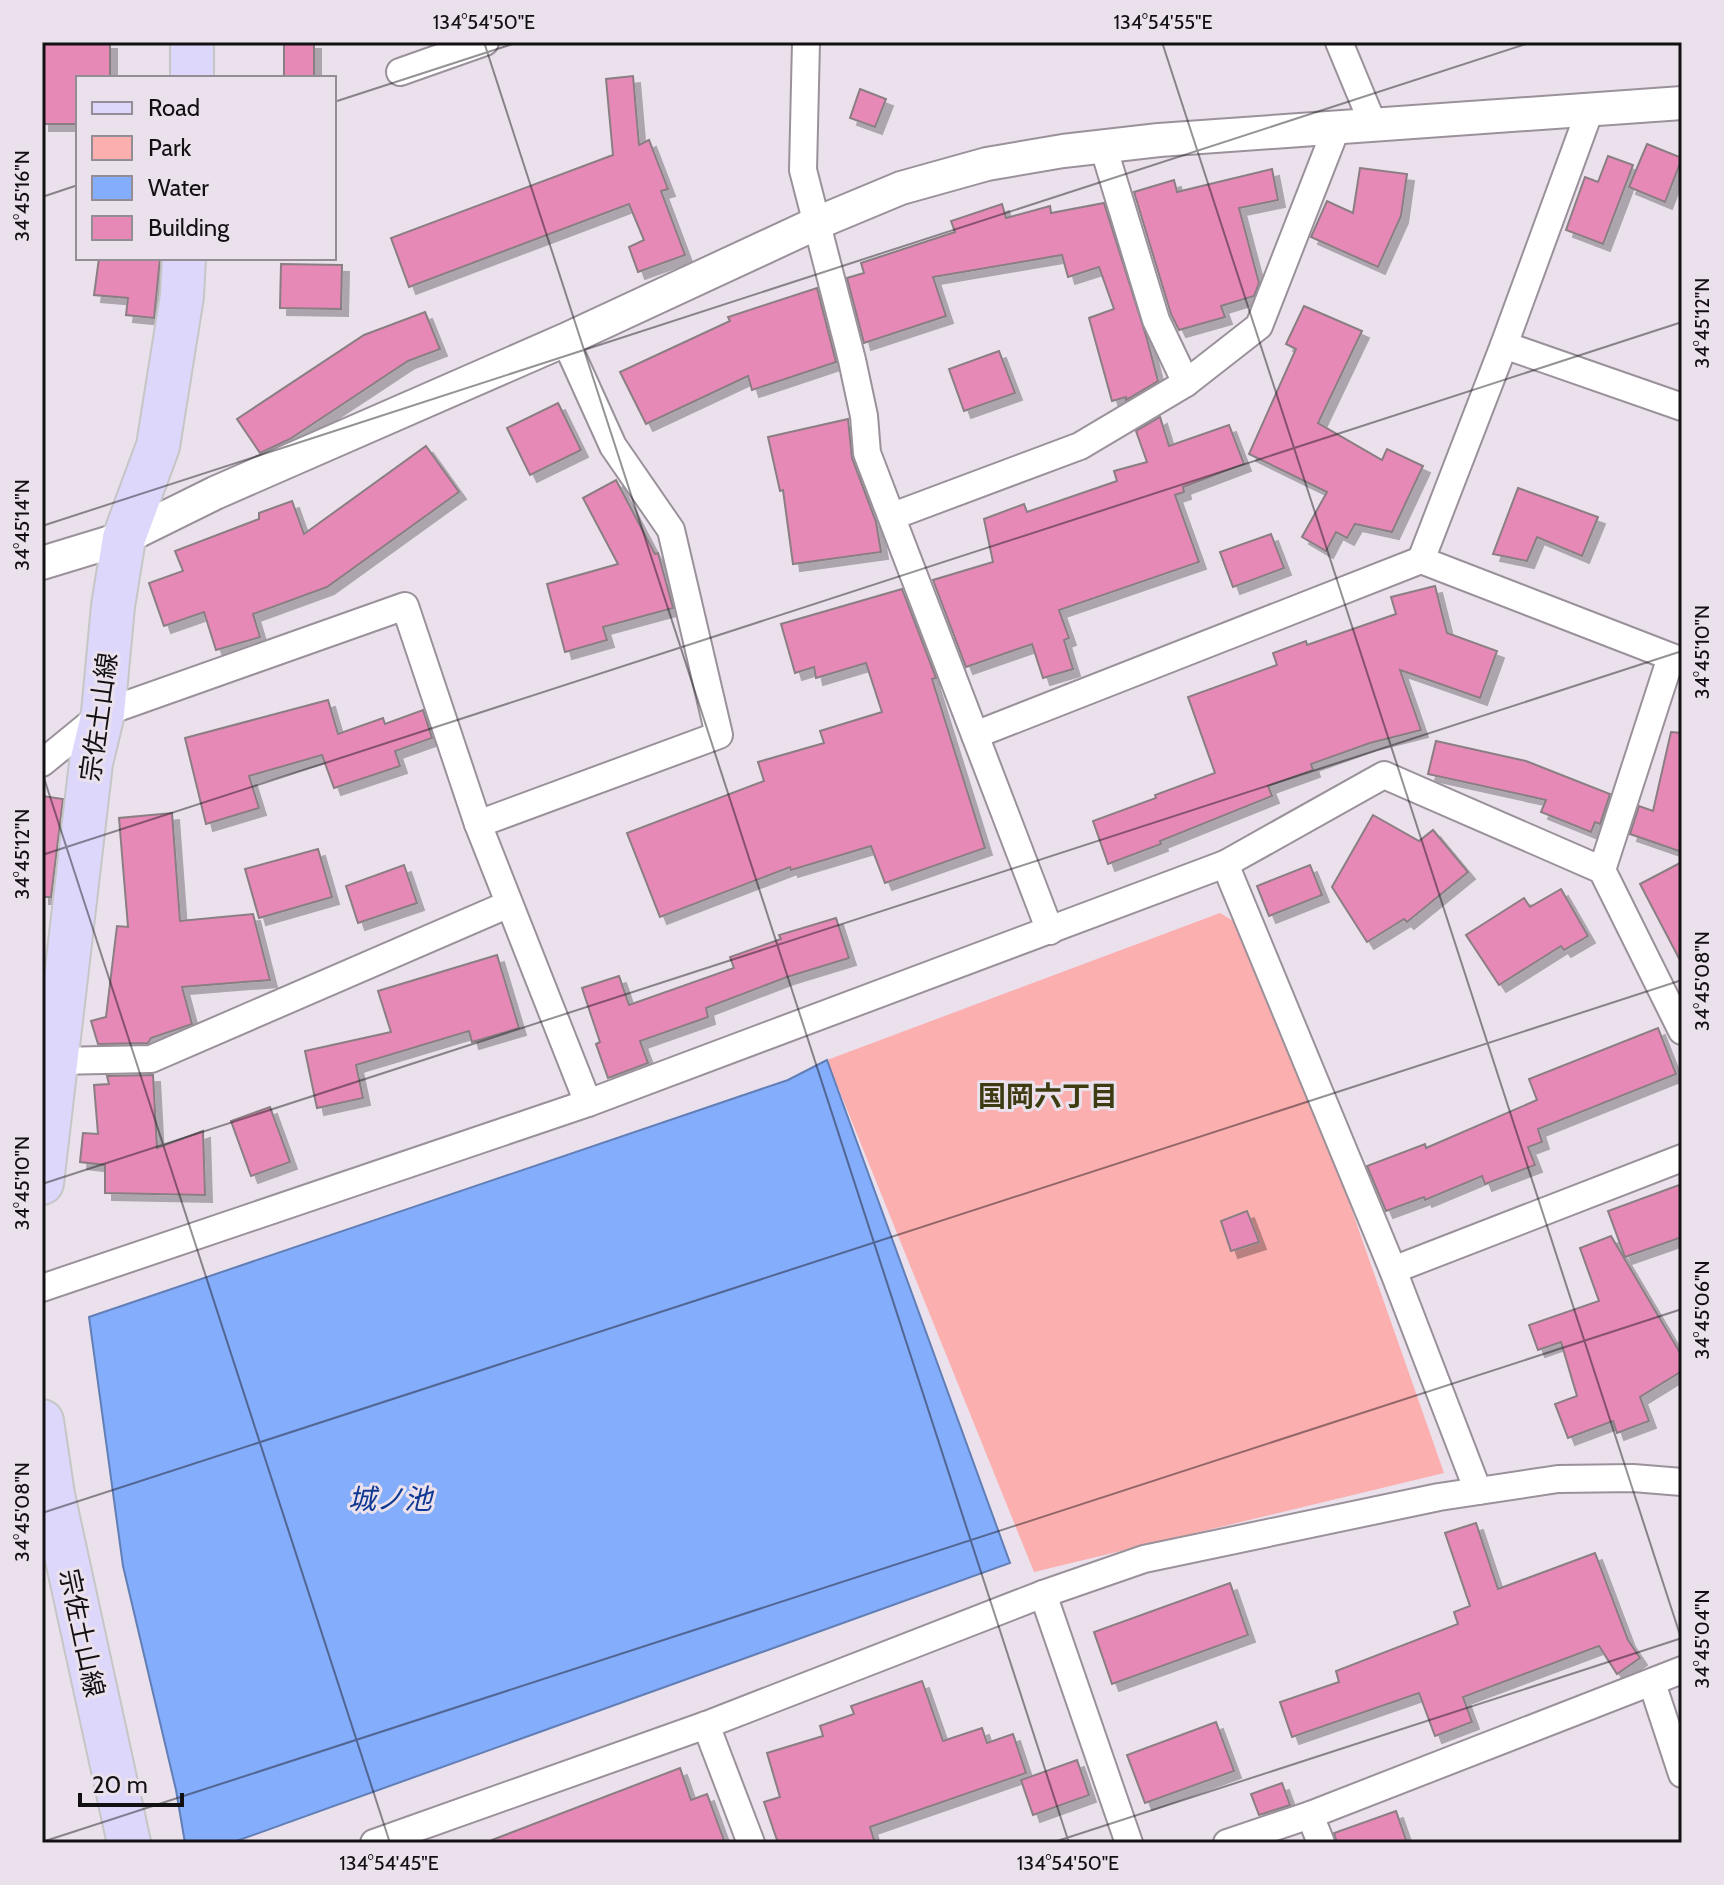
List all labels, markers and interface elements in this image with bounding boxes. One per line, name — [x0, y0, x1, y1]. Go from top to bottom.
text: 134°54'50"E — [433, 10, 535, 34]
text: 134°54'55"E — [1113, 10, 1213, 34]
legend — [76, 76, 336, 260]
text: Road — [148, 93, 200, 122]
text: Park — [148, 133, 191, 162]
text: 34°45'16"N — [10, 150, 34, 242]
text: Water — [148, 173, 209, 202]
text: Building — [148, 213, 230, 242]
text: 34°45'12"N — [1690, 278, 1714, 368]
text: 34°45'14"N — [10, 479, 34, 571]
text: 34°45'10"N — [1690, 605, 1714, 699]
street label: 宗佐土山線 — [74, 650, 124, 784]
text: 34°45'12"N — [10, 809, 34, 899]
text: 34°45'08"N — [1690, 931, 1714, 1031]
district label: 国岡六丁目 — [978, 1079, 1118, 1113]
text: 34°45'10"N — [10, 1136, 34, 1230]
text: 34°45'06"N — [1690, 1260, 1714, 1360]
text: 34°45'08"N — [10, 1462, 34, 1562]
water label: 城ノ池 — [348, 1482, 435, 1516]
street label: 宗佐土山線 — [53, 1566, 111, 1700]
text: 34°45'04"N — [1690, 1589, 1714, 1689]
scale bar — [80, 1757, 182, 1807]
text: 20 m — [92, 1770, 148, 1799]
text: 134°54'45"E — [339, 1851, 439, 1875]
text: 134°54'50"E — [1017, 1851, 1119, 1875]

